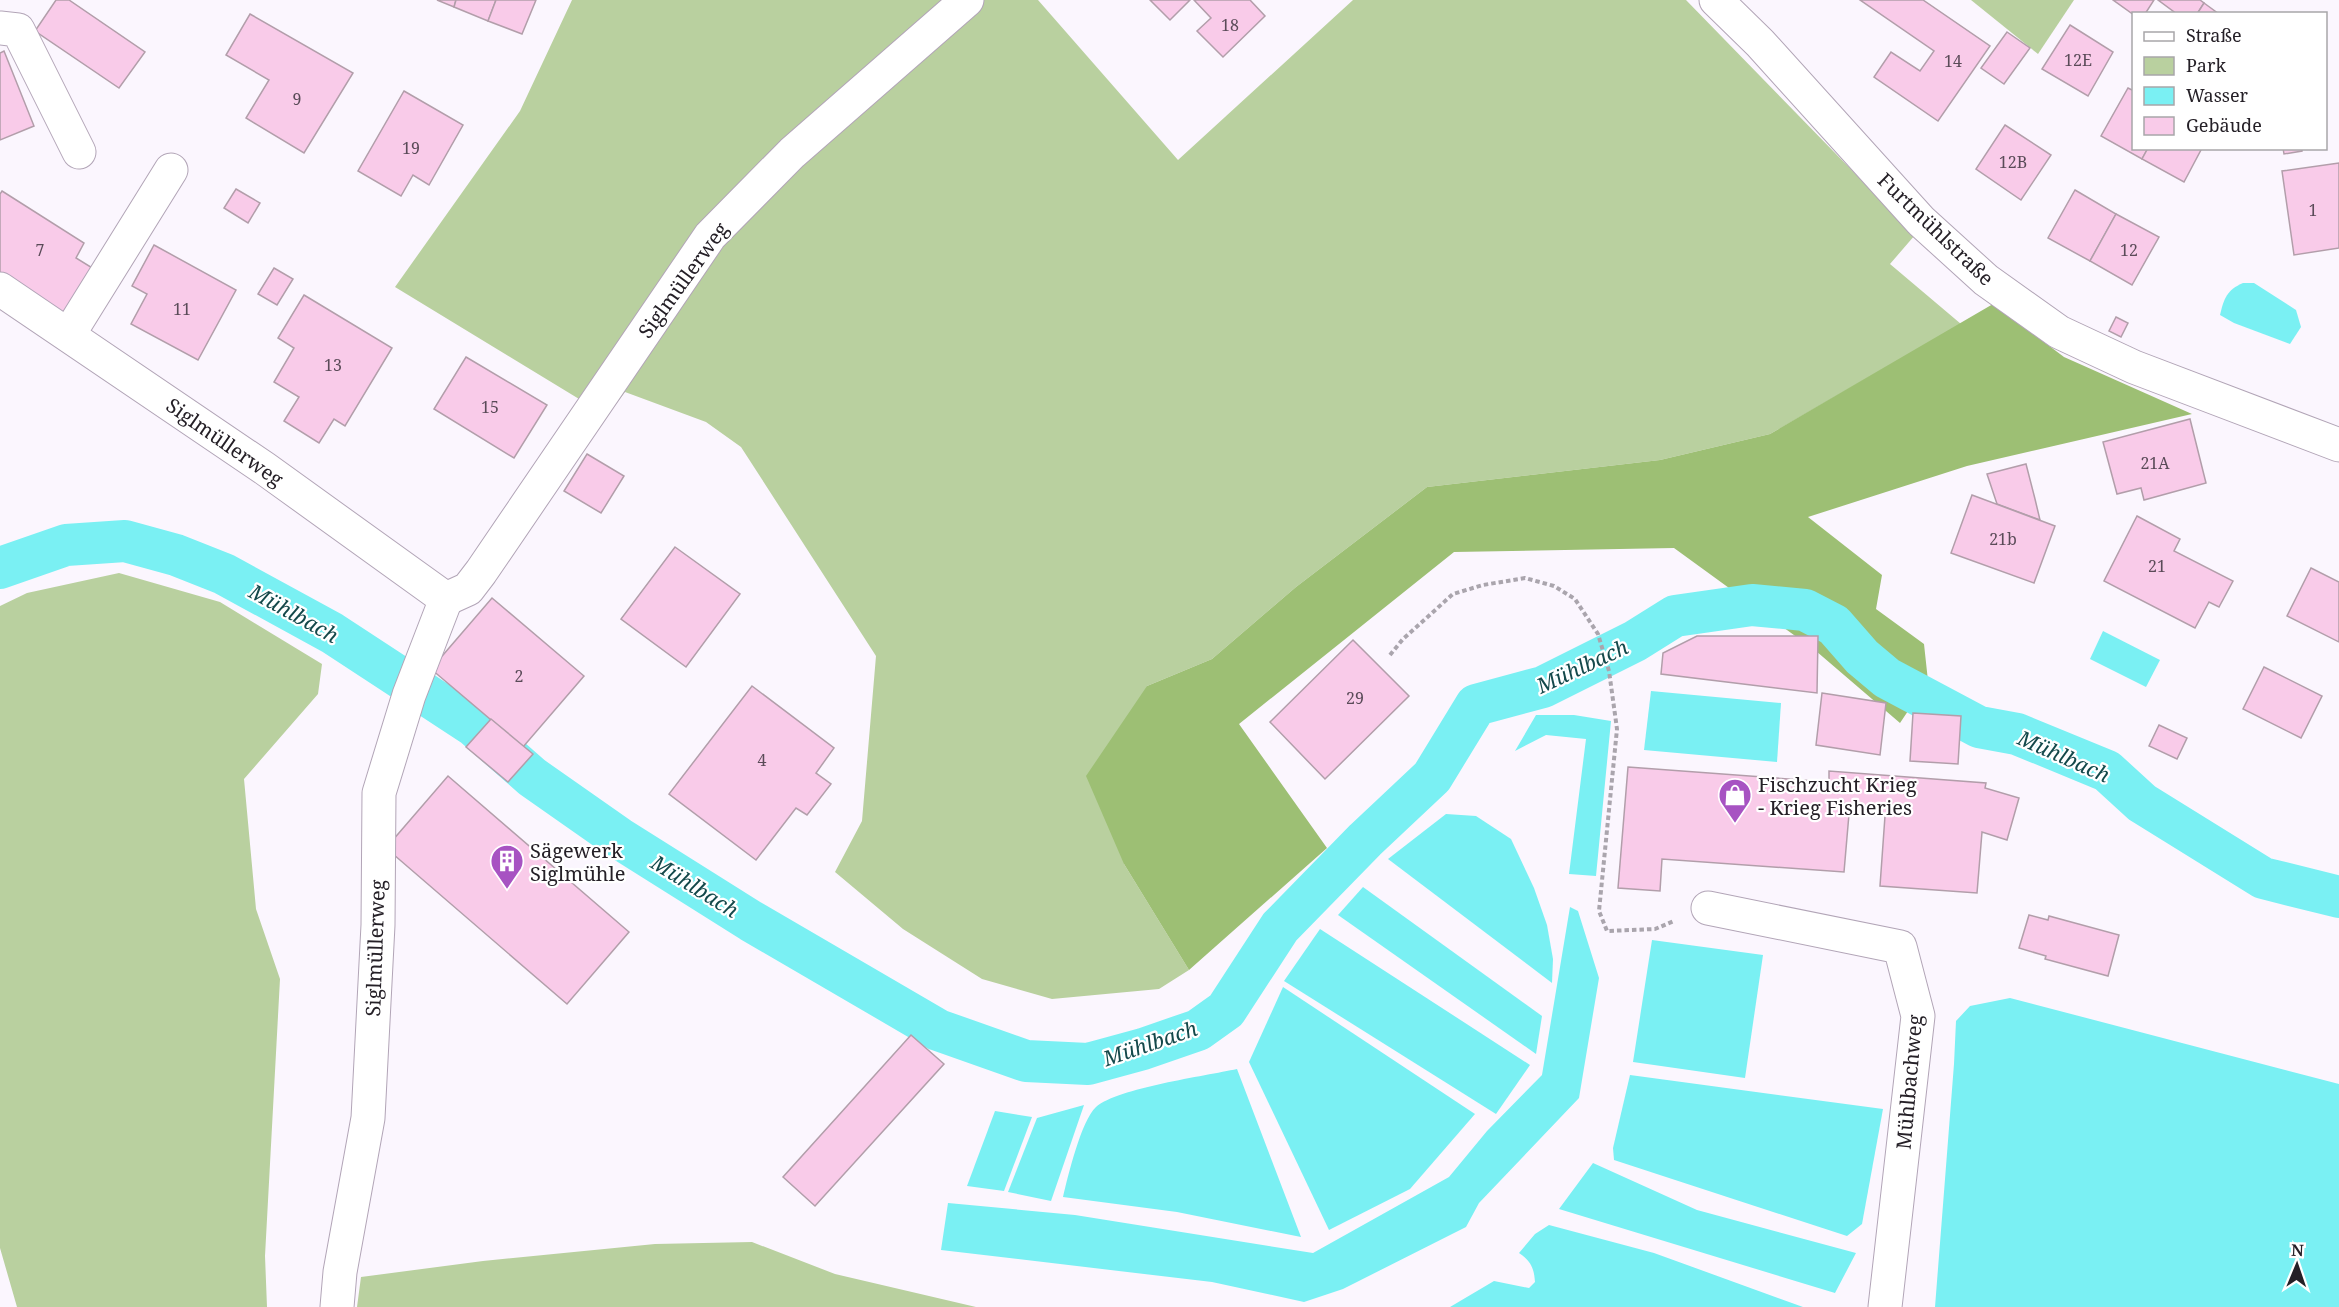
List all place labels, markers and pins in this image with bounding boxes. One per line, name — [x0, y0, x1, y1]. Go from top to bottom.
place label: Fischzucht Krieg - Krieg Fisheries — [1758, 771, 1917, 821]
shop icon: Fischzucht Krieg - Krieg Fisheries — [1717, 777, 1753, 824]
place label: Sägewerk Siglmühle — [530, 837, 625, 887]
building icon: Sägewerk Siglmühle — [489, 843, 525, 890]

